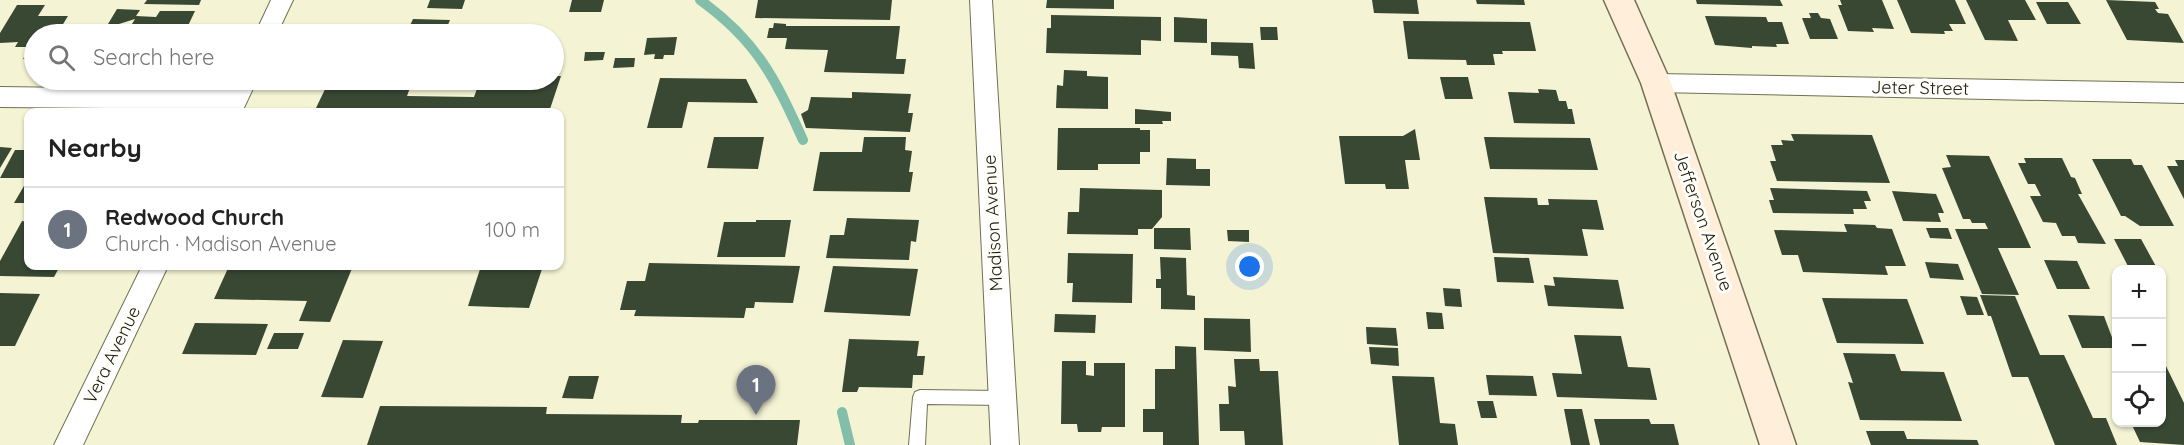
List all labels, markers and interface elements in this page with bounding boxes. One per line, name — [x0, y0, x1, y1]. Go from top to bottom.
search box — [24, 24, 564, 90]
icon: search — [45, 41, 78, 74]
text: Search here — [93, 43, 214, 71]
street label: Jeter Street — [1871, 75, 1969, 100]
text: Nearby — [48, 131, 142, 164]
street label: Jefferson Avenue — [1669, 148, 1738, 294]
street label: Madison Avenue — [977, 154, 1008, 292]
text: Redwood Church — [105, 203, 284, 231]
text: 1 — [64, 217, 71, 242]
text: 100 m — [485, 217, 540, 242]
text: Church · Madison Avenue — [105, 231, 337, 256]
your location — [1235, 252, 1264, 281]
map controls — [2112, 265, 2166, 427]
button: + — [2112, 265, 2166, 319]
street label: Vera Avenue — [78, 302, 145, 407]
button: − — [2112, 319, 2166, 373]
pin: 1 — [736, 366, 776, 415]
button: locate — [2112, 373, 2166, 427]

